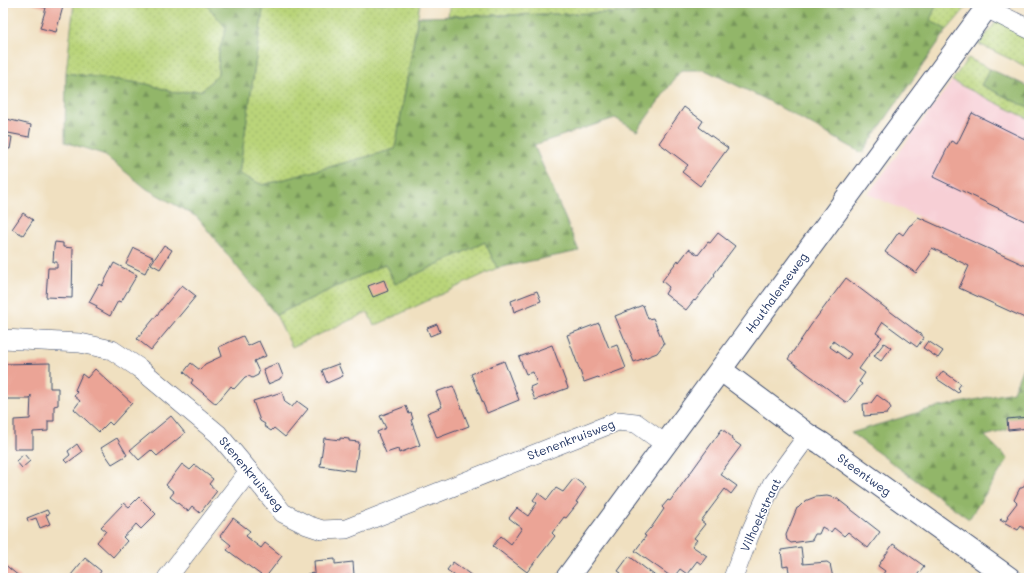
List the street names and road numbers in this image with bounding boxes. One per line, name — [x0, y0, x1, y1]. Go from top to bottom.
street label: Houthalenseweg — [742, 249, 811, 336]
street label: Stenenkruisweg — [525, 415, 617, 463]
street label: Stenenkruisweg — [216, 433, 288, 514]
street label: Steentweg — [835, 449, 895, 499]
street label: Vilhoekstraat — [736, 475, 784, 554]

